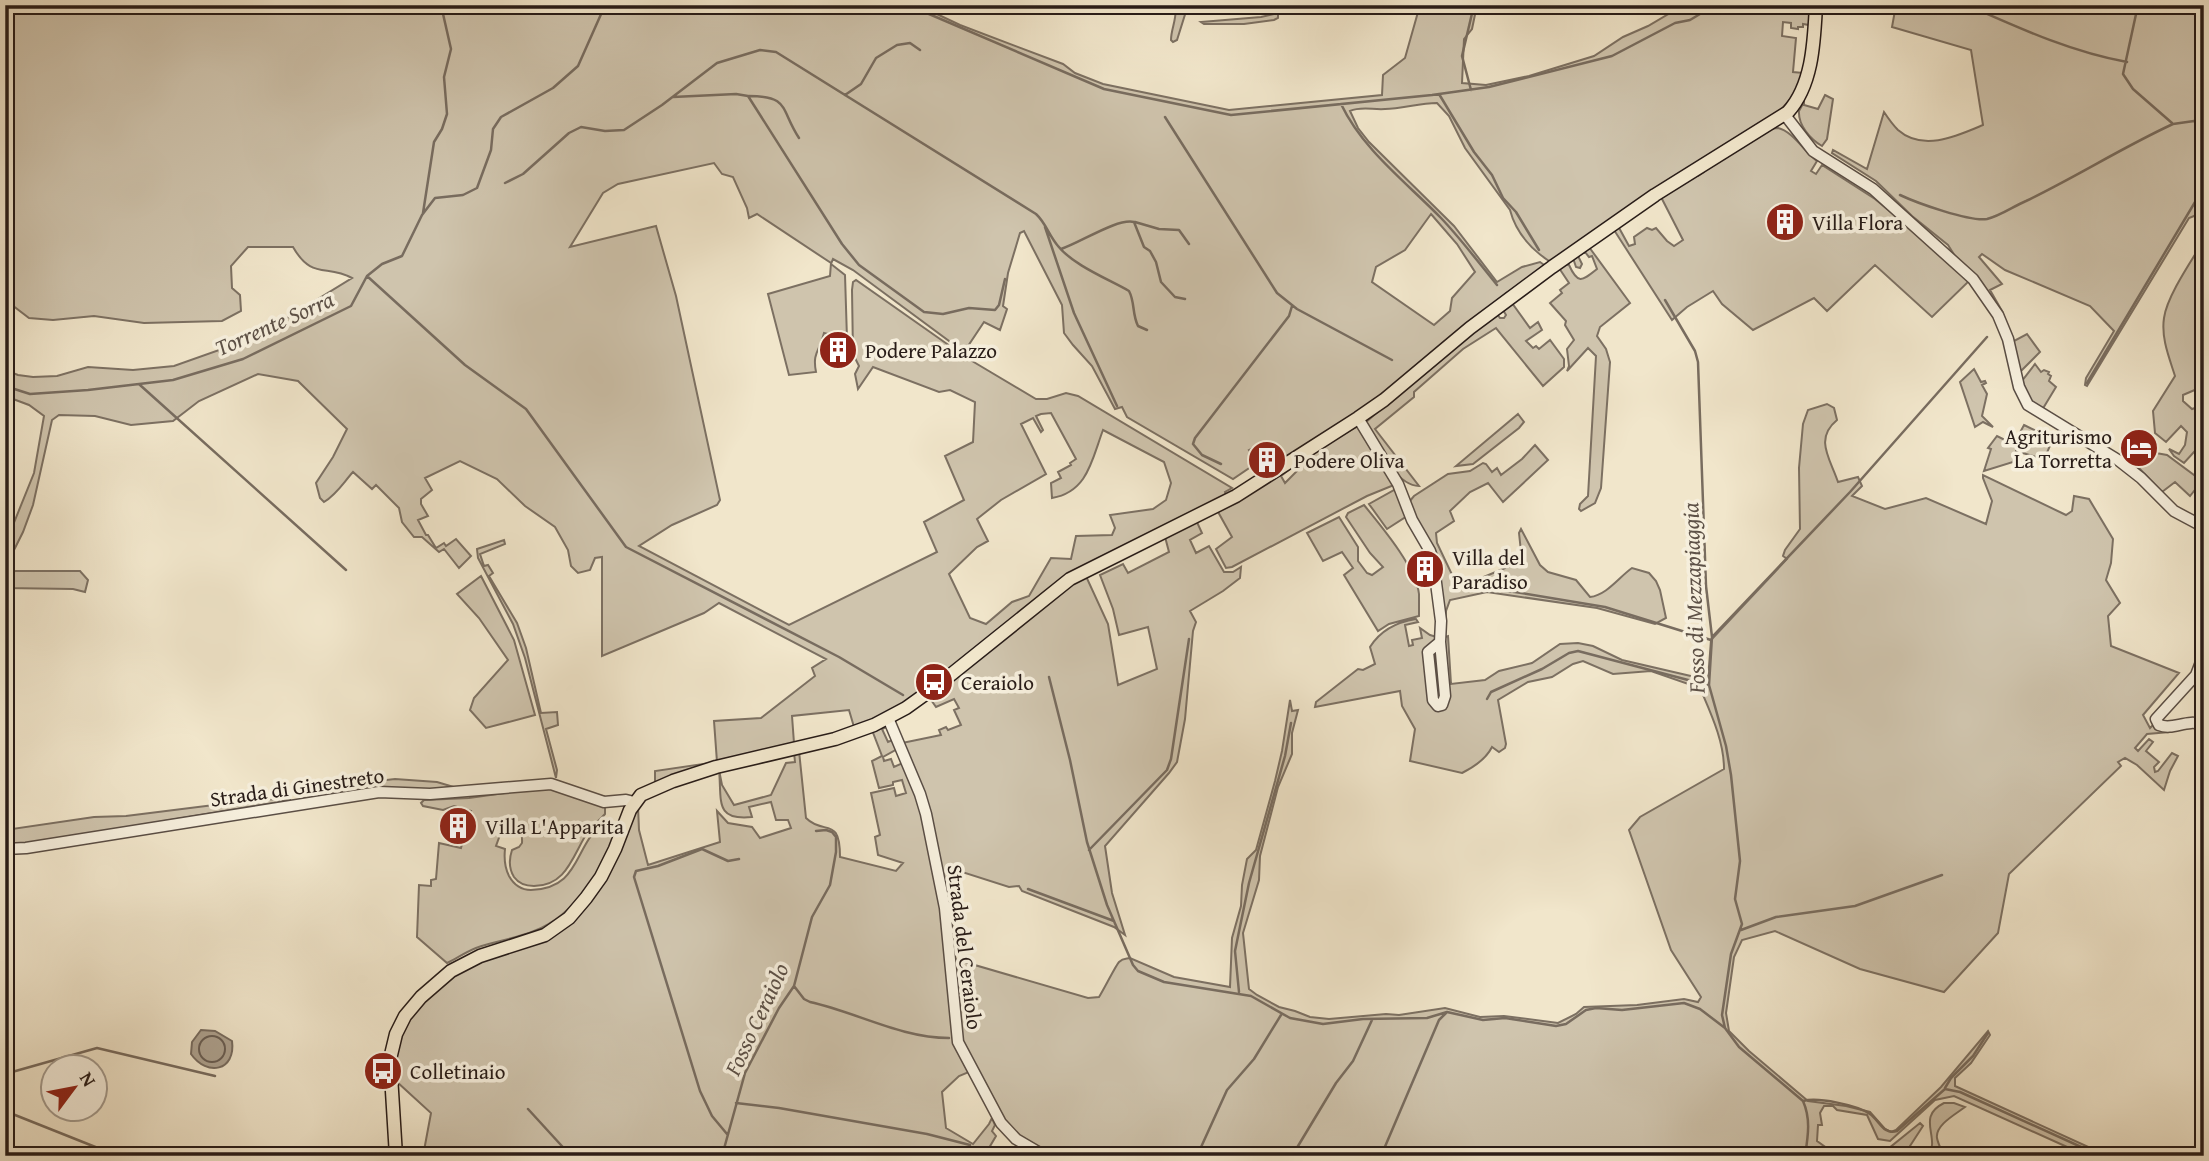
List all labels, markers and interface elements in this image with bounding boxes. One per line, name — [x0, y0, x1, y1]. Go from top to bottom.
building icon: Villa Flora — [1764, 201, 1806, 243]
place label: Villa Flora — [1812, 207, 1903, 238]
water label: Torrente Sorra — [209, 282, 339, 364]
building icon: Podere Palazzo — [817, 329, 859, 371]
place label: Podere Palazzo — [865, 335, 997, 366]
place label: Agriturismo La Torretta — [2005, 421, 2112, 476]
hotel icon: Agriturismo La Torretta — [2118, 427, 2160, 469]
building icon: Podere Oliva — [1246, 439, 1288, 481]
place label: Podere Oliva — [1294, 445, 1404, 476]
water label: Fosso di Mezzapiaggia — [1673, 501, 1713, 695]
place label: Villa del Paradiso — [1452, 542, 1528, 597]
building icon: Villa del Paradiso — [1404, 548, 1446, 590]
bus stop icon: Ceraiolo — [913, 661, 955, 703]
place label: Ceraiolo — [961, 667, 1034, 698]
street label: Strada di Ginestreto — [208, 759, 386, 815]
building icon: Villa L'Apparita — [437, 805, 479, 847]
place label: Villa L'Apparita — [485, 811, 624, 842]
street label: Strada del Ceraiolo — [939, 863, 991, 1031]
water label: Fosso Ceraiolo — [715, 957, 797, 1082]
bus stop icon: Colletinaio — [362, 1050, 404, 1092]
north arrow — [38, 1052, 108, 1122]
place label: Colletinaio — [410, 1056, 505, 1087]
text: N — [73, 1066, 104, 1092]

